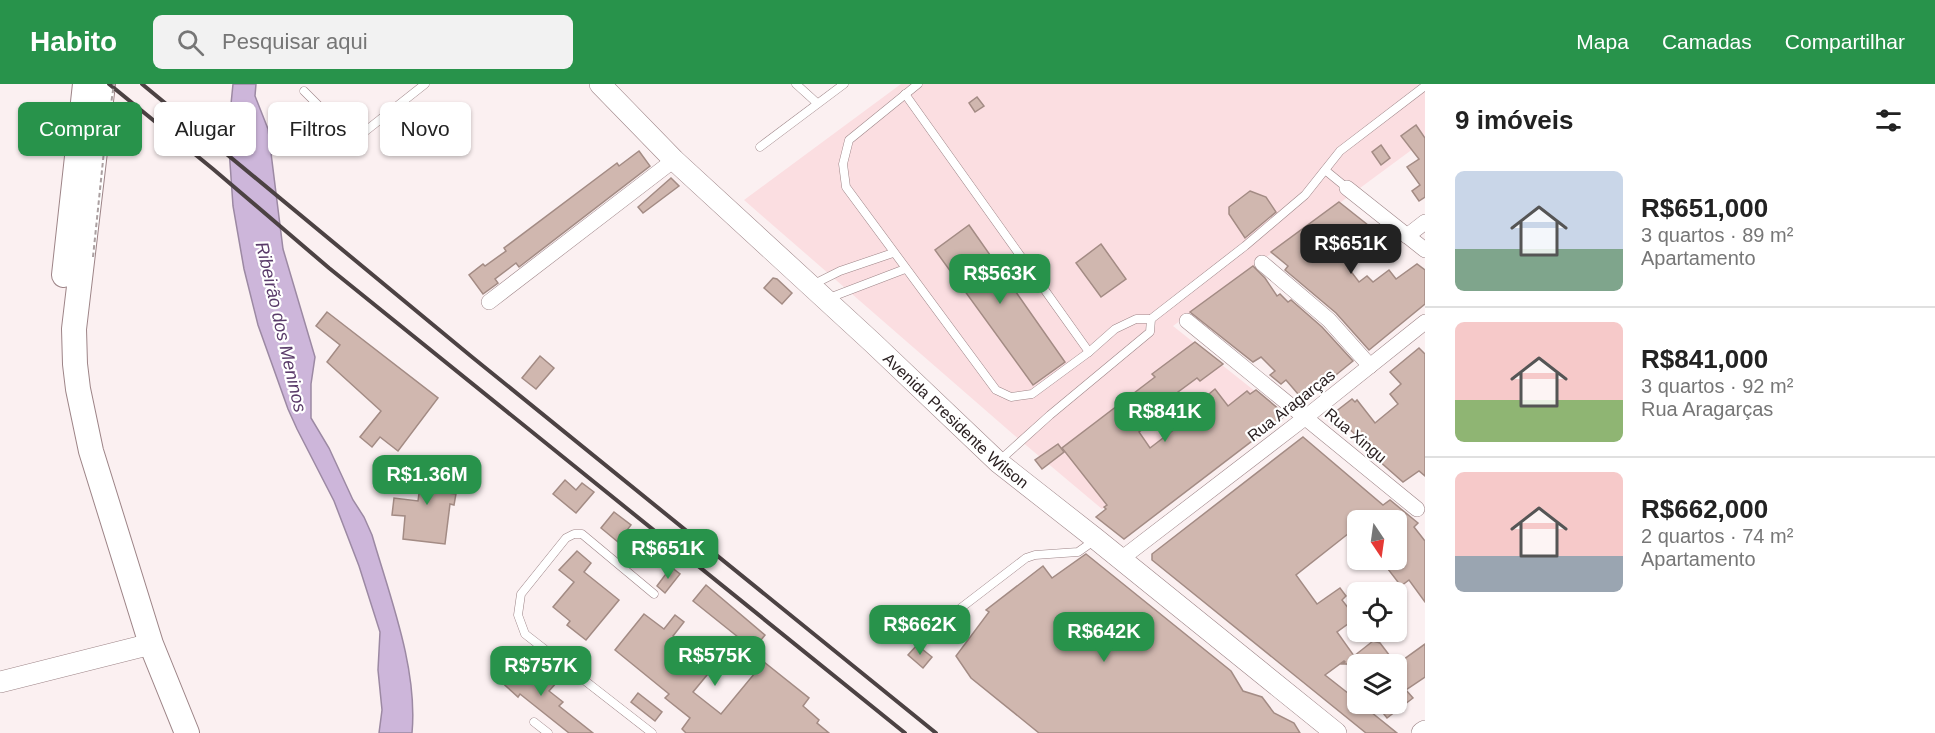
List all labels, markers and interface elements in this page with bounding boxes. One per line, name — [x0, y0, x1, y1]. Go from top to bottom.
search box — [153, 15, 573, 69]
text: Habito — [30, 26, 117, 57]
icon: search — [174, 26, 207, 59]
text: Pesquisar aqui — [222, 29, 368, 54]
text: Mapa — [1576, 30, 1629, 53]
text: Camadas — [1662, 30, 1752, 53]
text: Compartilhar — [1785, 30, 1905, 53]
chip: Comprar — [18, 102, 142, 156]
chip: Alugar — [154, 102, 256, 156]
chip: Filtros — [268, 102, 368, 156]
chip: Novo — [380, 102, 471, 156]
icon: filters — [1872, 104, 1905, 137]
text: 9 imóveis — [1455, 105, 1574, 135]
text: R$651,000 — [1641, 193, 1768, 223]
icon: home — [1503, 195, 1575, 267]
pin: R$651K — [1302, 224, 1400, 275]
text: 3 quartos · 89 m² — [1641, 224, 1793, 246]
text: R$651K — [1314, 232, 1388, 254]
water label: Ribeirão dos Meninos — [252, 240, 310, 414]
text: Apartamento — [1641, 247, 1756, 269]
pin: R$563K — [951, 254, 1049, 305]
text: R$563K — [963, 262, 1037, 284]
text: R$841,000 — [1641, 344, 1768, 374]
icon: home — [1503, 346, 1575, 418]
street label: Avenida Presidente Wilson — [880, 350, 1032, 492]
street label: Rua Aragarças — [1244, 366, 1338, 445]
text: 3 quartos · 92 m² — [1641, 375, 1793, 397]
pin: R$841K — [1116, 392, 1214, 443]
text: Rua Aragarças — [1641, 398, 1773, 420]
text: R$841K — [1128, 400, 1202, 422]
street label: Rua Xingu — [1322, 405, 1390, 466]
pin: R$1.36M — [372, 455, 482, 506]
text: R$1.36M — [386, 463, 468, 485]
text: R$662,000 — [1641, 494, 1768, 524]
icon: home — [1503, 496, 1575, 568]
north arrow — [1347, 510, 1407, 570]
map controls — [1347, 510, 1407, 714]
text: 2 quartos · 74 m² — [1641, 525, 1793, 547]
pin: R$651K — [619, 529, 717, 580]
text: R$651K — [631, 537, 705, 559]
text: Apartamento — [1641, 548, 1756, 570]
button: locate — [1347, 582, 1407, 642]
pin: R$662K — [871, 605, 969, 656]
pin: R$642K — [1055, 612, 1153, 663]
text: R$662K — [883, 613, 957, 635]
text: R$642K — [1067, 620, 1141, 642]
pin: R$575K — [666, 636, 764, 687]
text: R$575K — [678, 644, 752, 666]
pin: R$757K — [492, 646, 590, 697]
text: R$757K — [504, 654, 578, 676]
button: layers — [1347, 654, 1407, 714]

